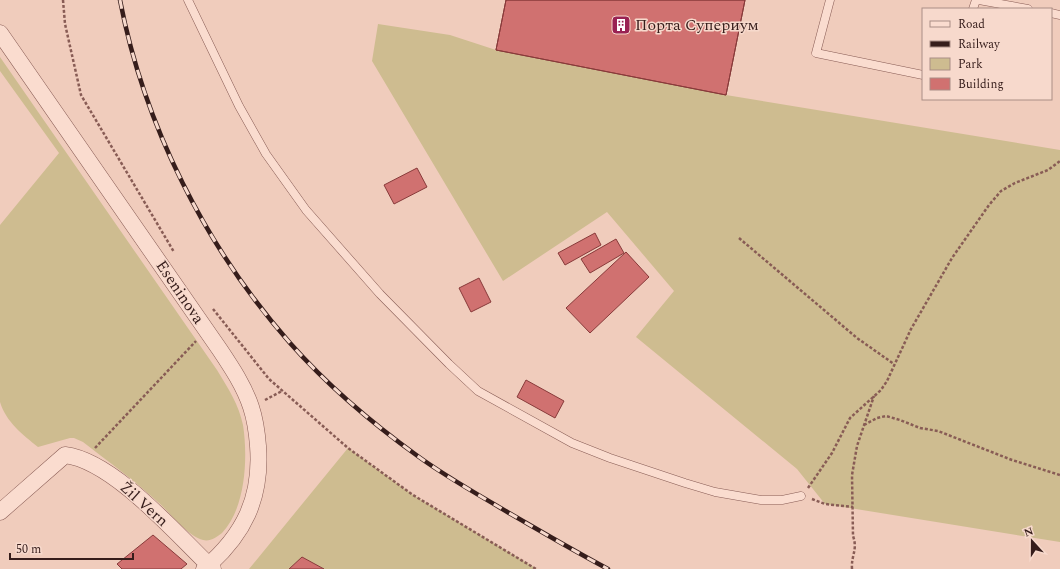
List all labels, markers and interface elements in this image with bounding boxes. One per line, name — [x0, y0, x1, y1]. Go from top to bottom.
legend — [922, 8, 1052, 100]
place label: Порта Супериум — [635, 13, 759, 37]
building icon: Порта Супериум — [610, 14, 632, 36]
text: Road — [958, 15, 985, 34]
text: Railway — [958, 35, 1001, 54]
text: Park — [958, 55, 983, 74]
text: Building — [958, 75, 1004, 94]
street label: Eseninova — [150, 255, 210, 329]
street label: Žil Vern — [114, 476, 174, 532]
north arrow — [1012, 521, 1052, 561]
text: N — [1021, 523, 1036, 542]
scale bar — [10, 535, 133, 561]
text: 50 m — [16, 540, 41, 559]

